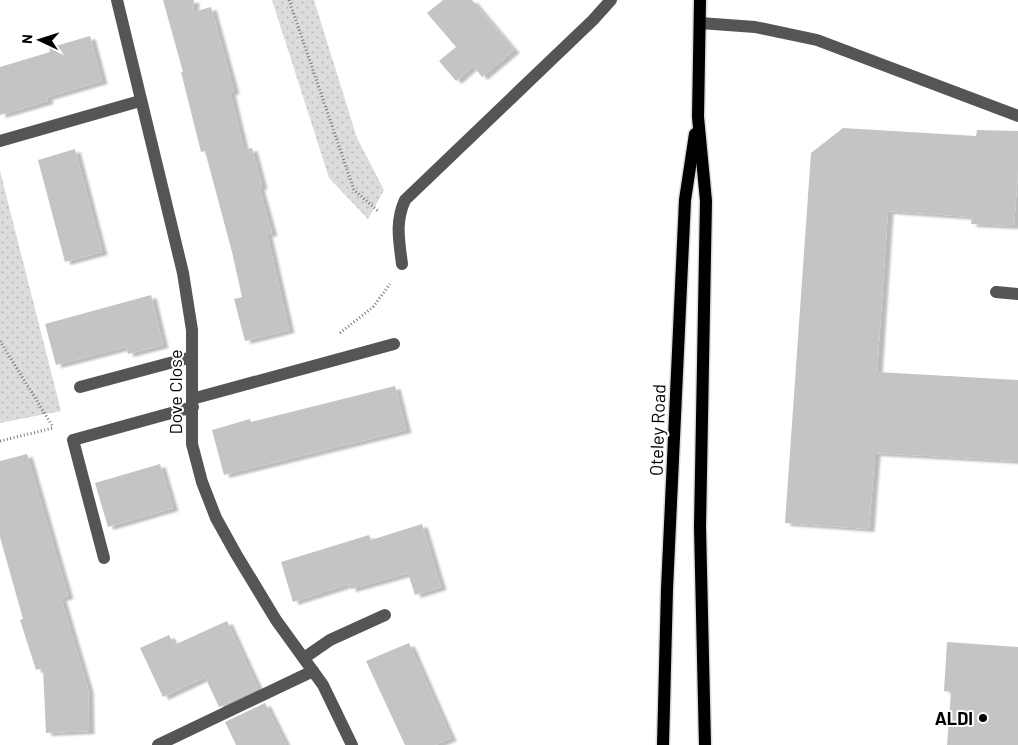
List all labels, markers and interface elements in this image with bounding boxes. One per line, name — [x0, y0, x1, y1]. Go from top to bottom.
north arrow — [15, 15, 65, 65]
text: N — [18, 34, 35, 44]
street label: Dove Close — [164, 349, 186, 435]
street label: Oteley Road — [644, 384, 670, 476]
place label: ALDI — [935, 707, 973, 729]
marker: ALDI — [977, 712, 989, 724]

